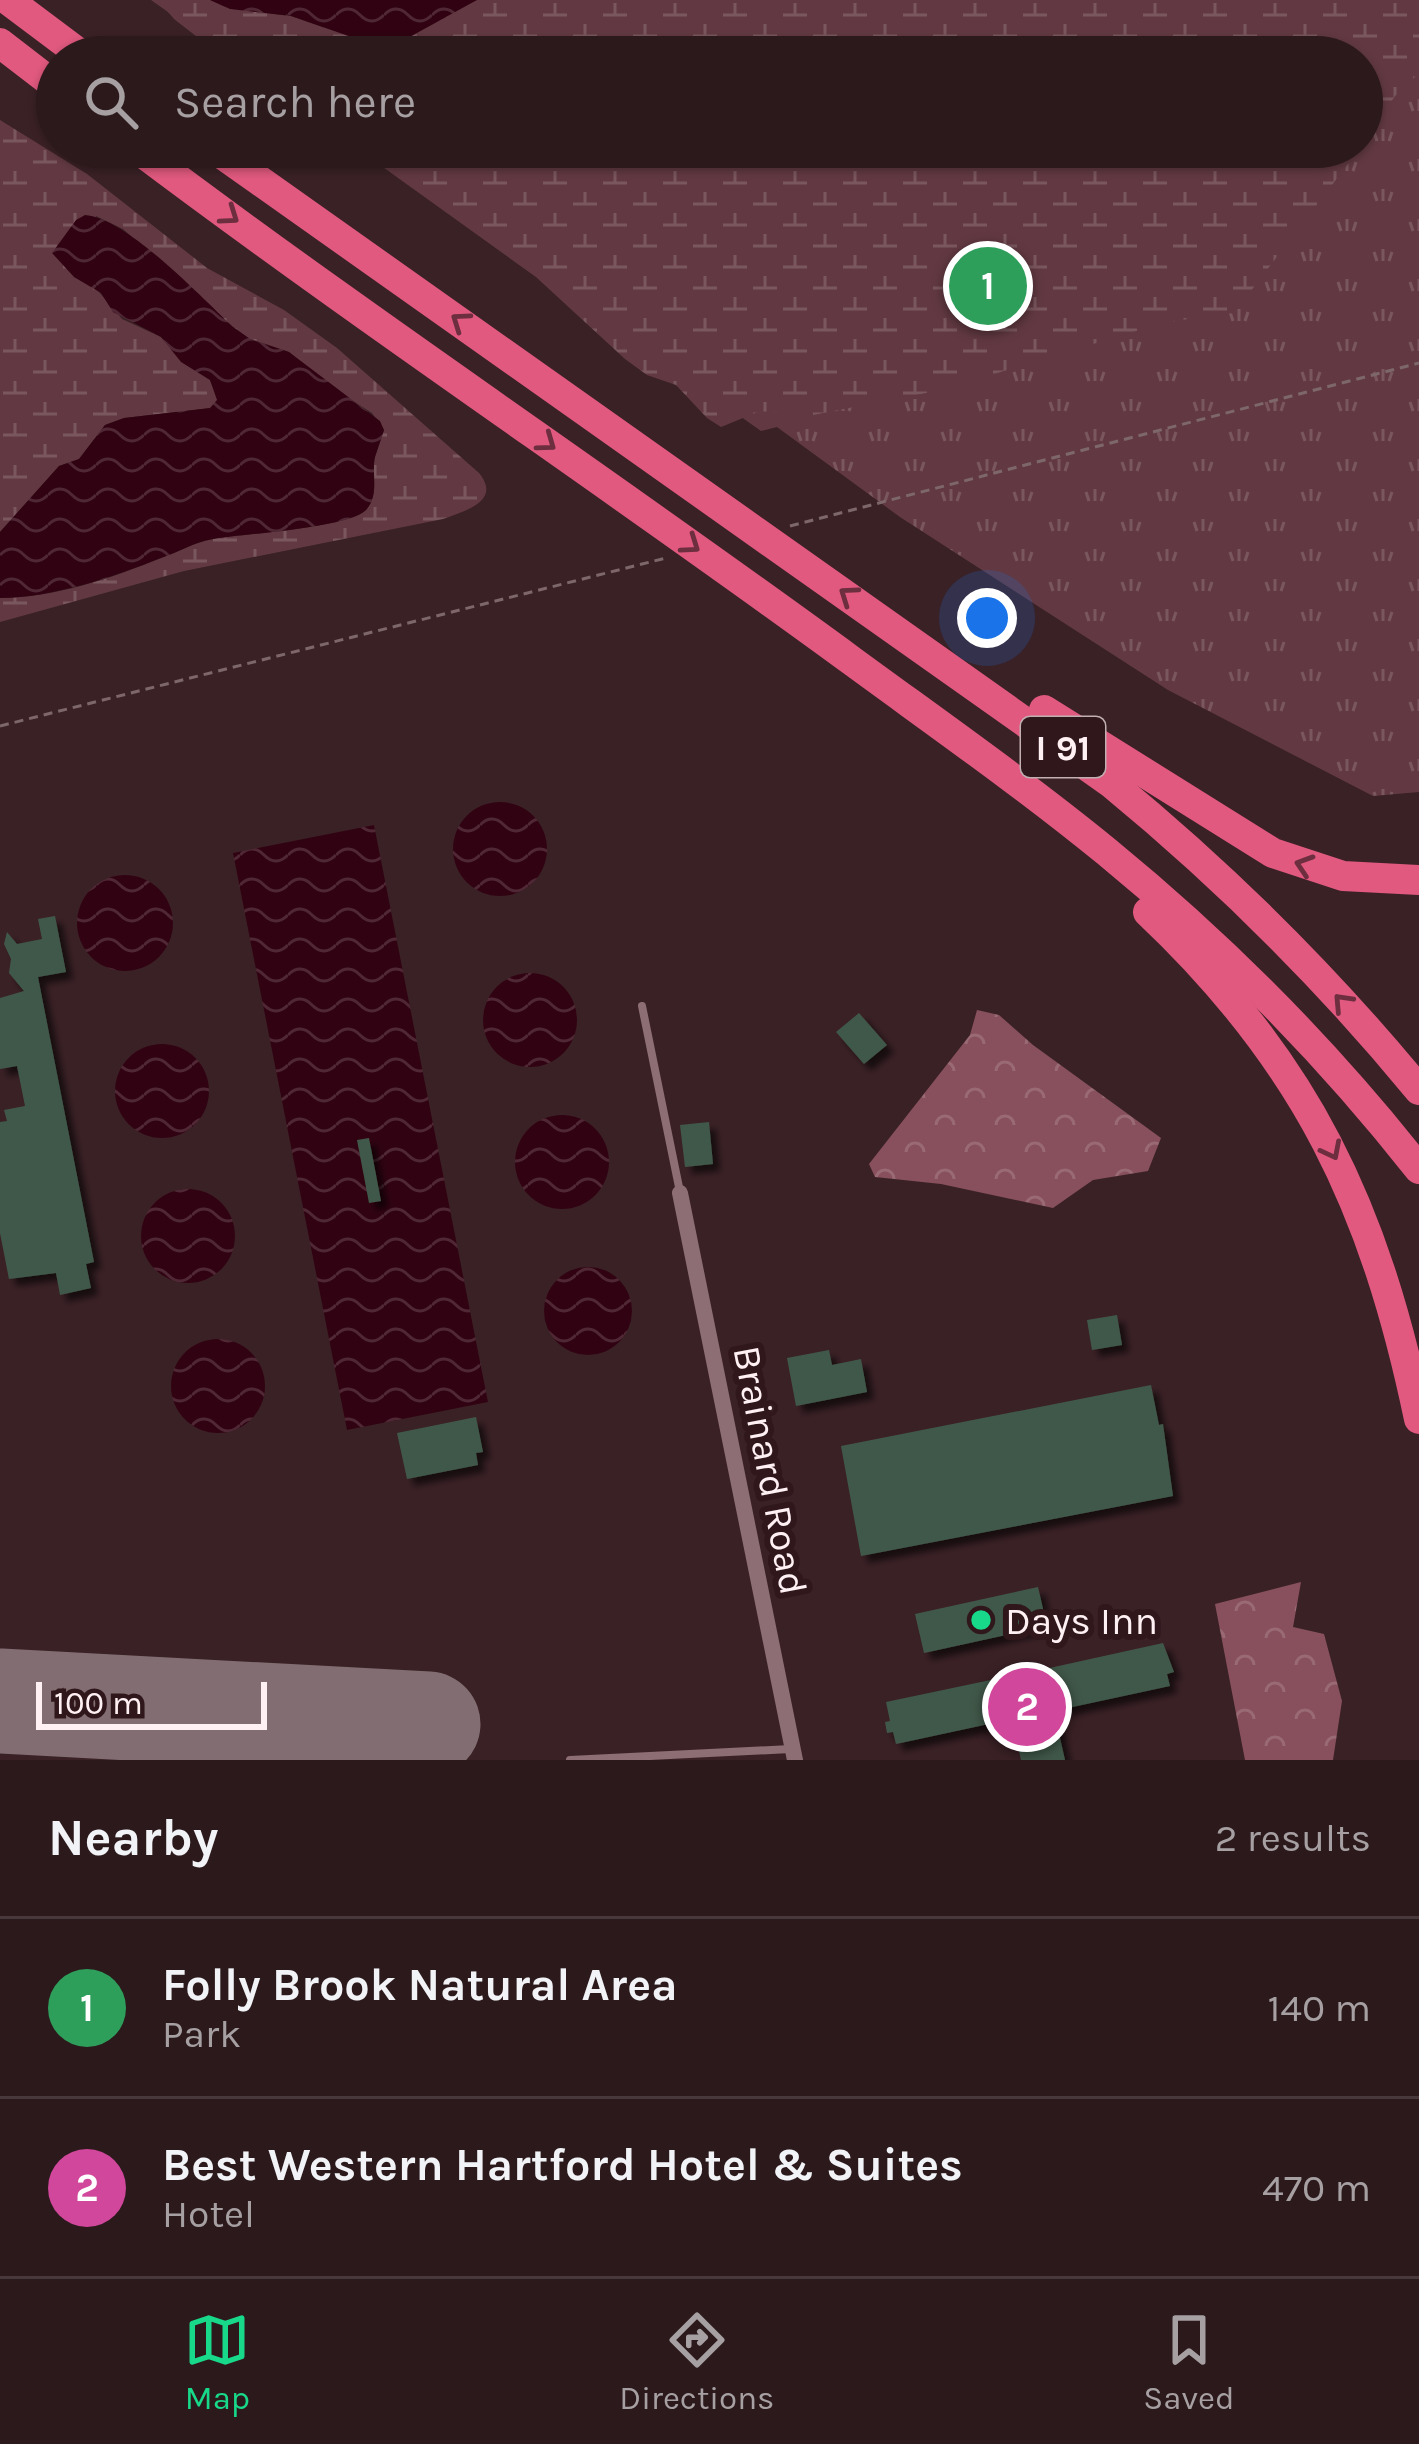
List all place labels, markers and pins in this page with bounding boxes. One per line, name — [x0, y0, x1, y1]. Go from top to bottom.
pin: 1 — [949, 241, 1027, 331]
place label: Days Inn — [1005, 1598, 1158, 1644]
marker: Days Inn — [968, 1607, 994, 1633]
pin: 2 — [988, 1662, 1066, 1752]

